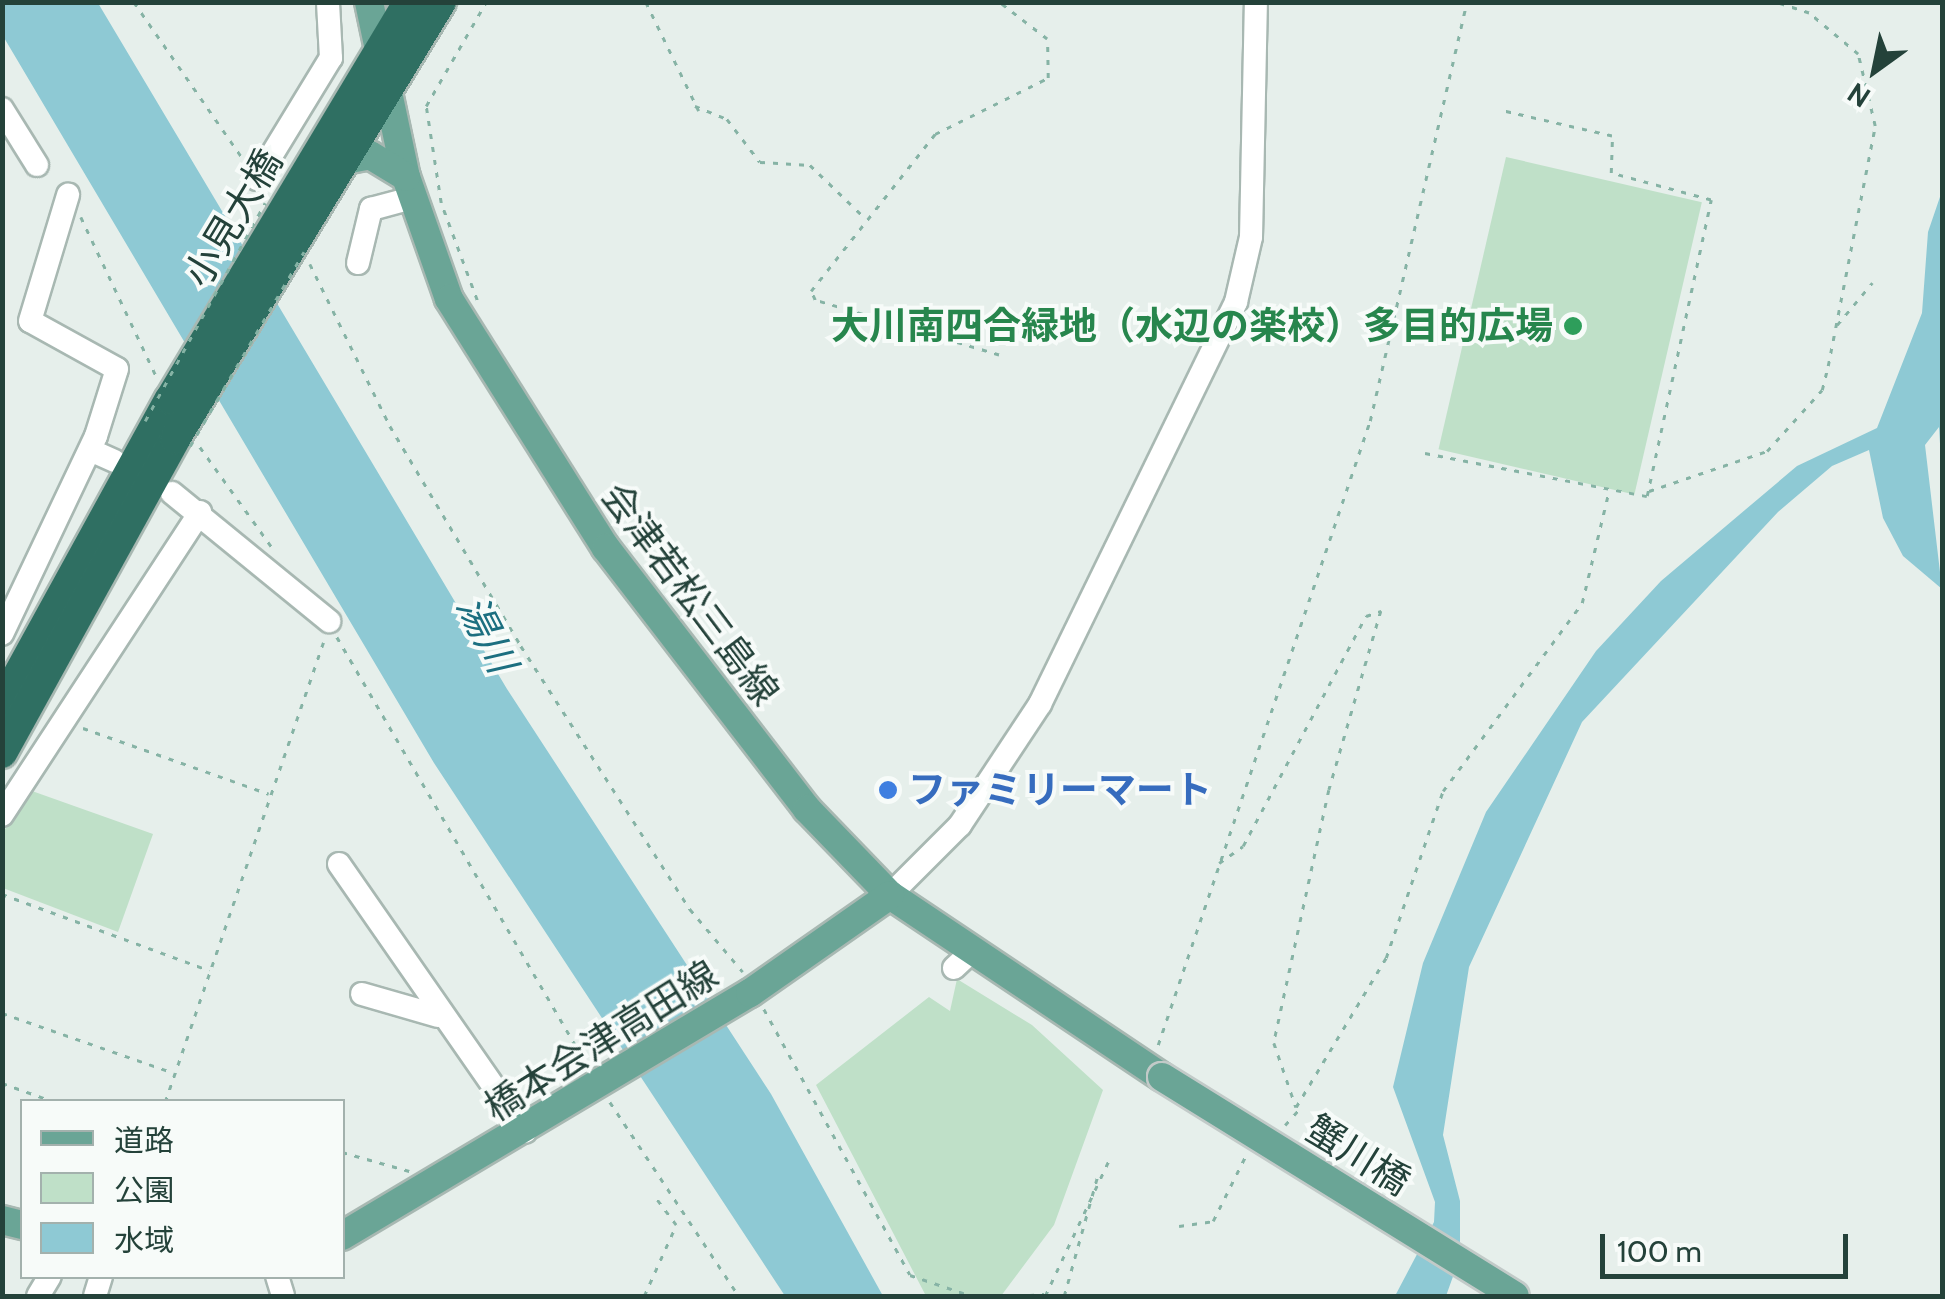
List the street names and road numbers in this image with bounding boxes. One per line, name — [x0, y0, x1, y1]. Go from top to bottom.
street label: 小見大橋 — [174, 141, 292, 295]
street label: 会津若松三島線 — [592, 474, 788, 714]
street label: 橋本会津高田線 — [476, 951, 726, 1131]
street label: 蟹川橋 — [1298, 1105, 1418, 1205]

